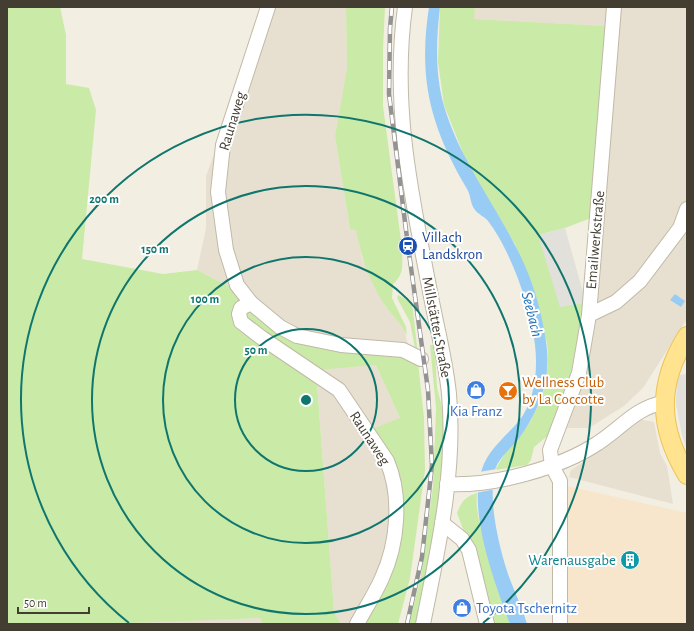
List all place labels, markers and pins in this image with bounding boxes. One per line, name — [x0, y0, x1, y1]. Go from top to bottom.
place label: Villach Landskron — [422, 230, 483, 262]
station icon: Villach Landskron — [397, 235, 419, 257]
place label: Wellness Club by La Coccotte — [522, 375, 604, 407]
shop icon: Kia Franz — [465, 379, 487, 401]
bar icon: Wellness Club by La Coccotte — [497, 380, 519, 402]
centre of rings — [299, 393, 313, 407]
place label: Kia Franz — [450, 404, 502, 419]
building icon: Warenausgabe — [619, 549, 641, 571]
place label: Warenausgabe — [528, 553, 616, 568]
shop icon: Toyota Tschernitz — [451, 597, 473, 619]
place label: Toyota Tschernitz — [476, 601, 577, 616]

